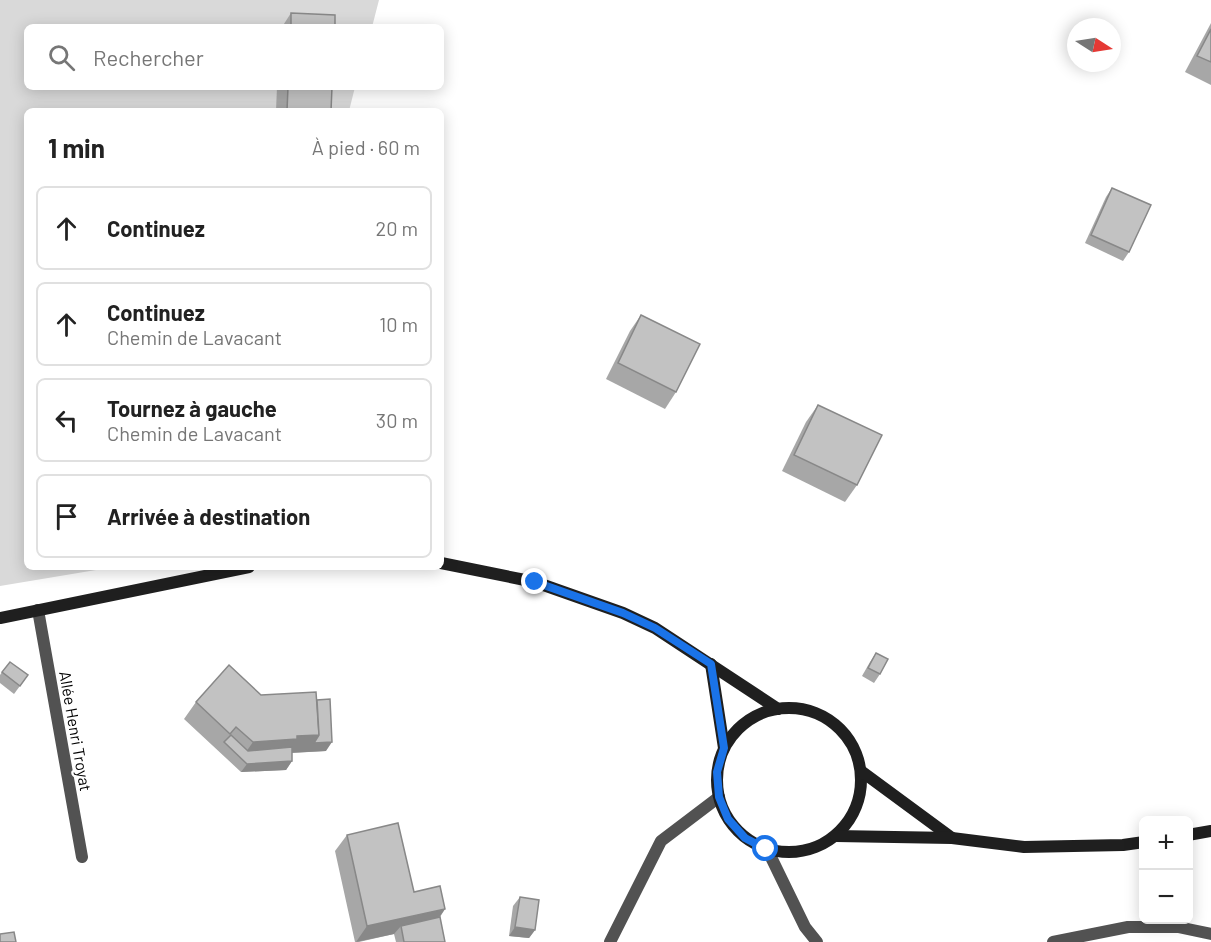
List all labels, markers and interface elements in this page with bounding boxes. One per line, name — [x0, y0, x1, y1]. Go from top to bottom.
north arrow — [1067, 18, 1121, 72]
search box — [24, 24, 444, 90]
icon: search — [45, 41, 78, 74]
text: Rechercher — [93, 44, 204, 70]
text: 1 min — [48, 132, 105, 163]
text: À pied · 60 m — [312, 135, 420, 159]
icon: ahead — [50, 212, 83, 245]
text: Continuez — [107, 215, 205, 241]
text: 20 m — [375, 216, 418, 240]
text: Continuez — [107, 299, 205, 325]
icon: ahead — [50, 308, 83, 341]
text: 10 m — [379, 312, 418, 336]
text: Chemin de Lavacant — [107, 325, 282, 349]
text: Tournez à gauche — [107, 395, 277, 421]
icon: left — [50, 404, 83, 437]
text: 30 m — [376, 408, 418, 432]
text: Chemin de Lavacant — [107, 421, 282, 445]
icon: arrive — [50, 500, 83, 533]
text: Arrivée à destination — [107, 503, 310, 529]
route end — [521, 568, 547, 594]
street label: Allée Henri Troyat — [56, 669, 96, 793]
map controls — [1139, 816, 1193, 924]
button: + — [1139, 816, 1193, 870]
route start — [752, 835, 778, 861]
button: − — [1139, 870, 1193, 924]

